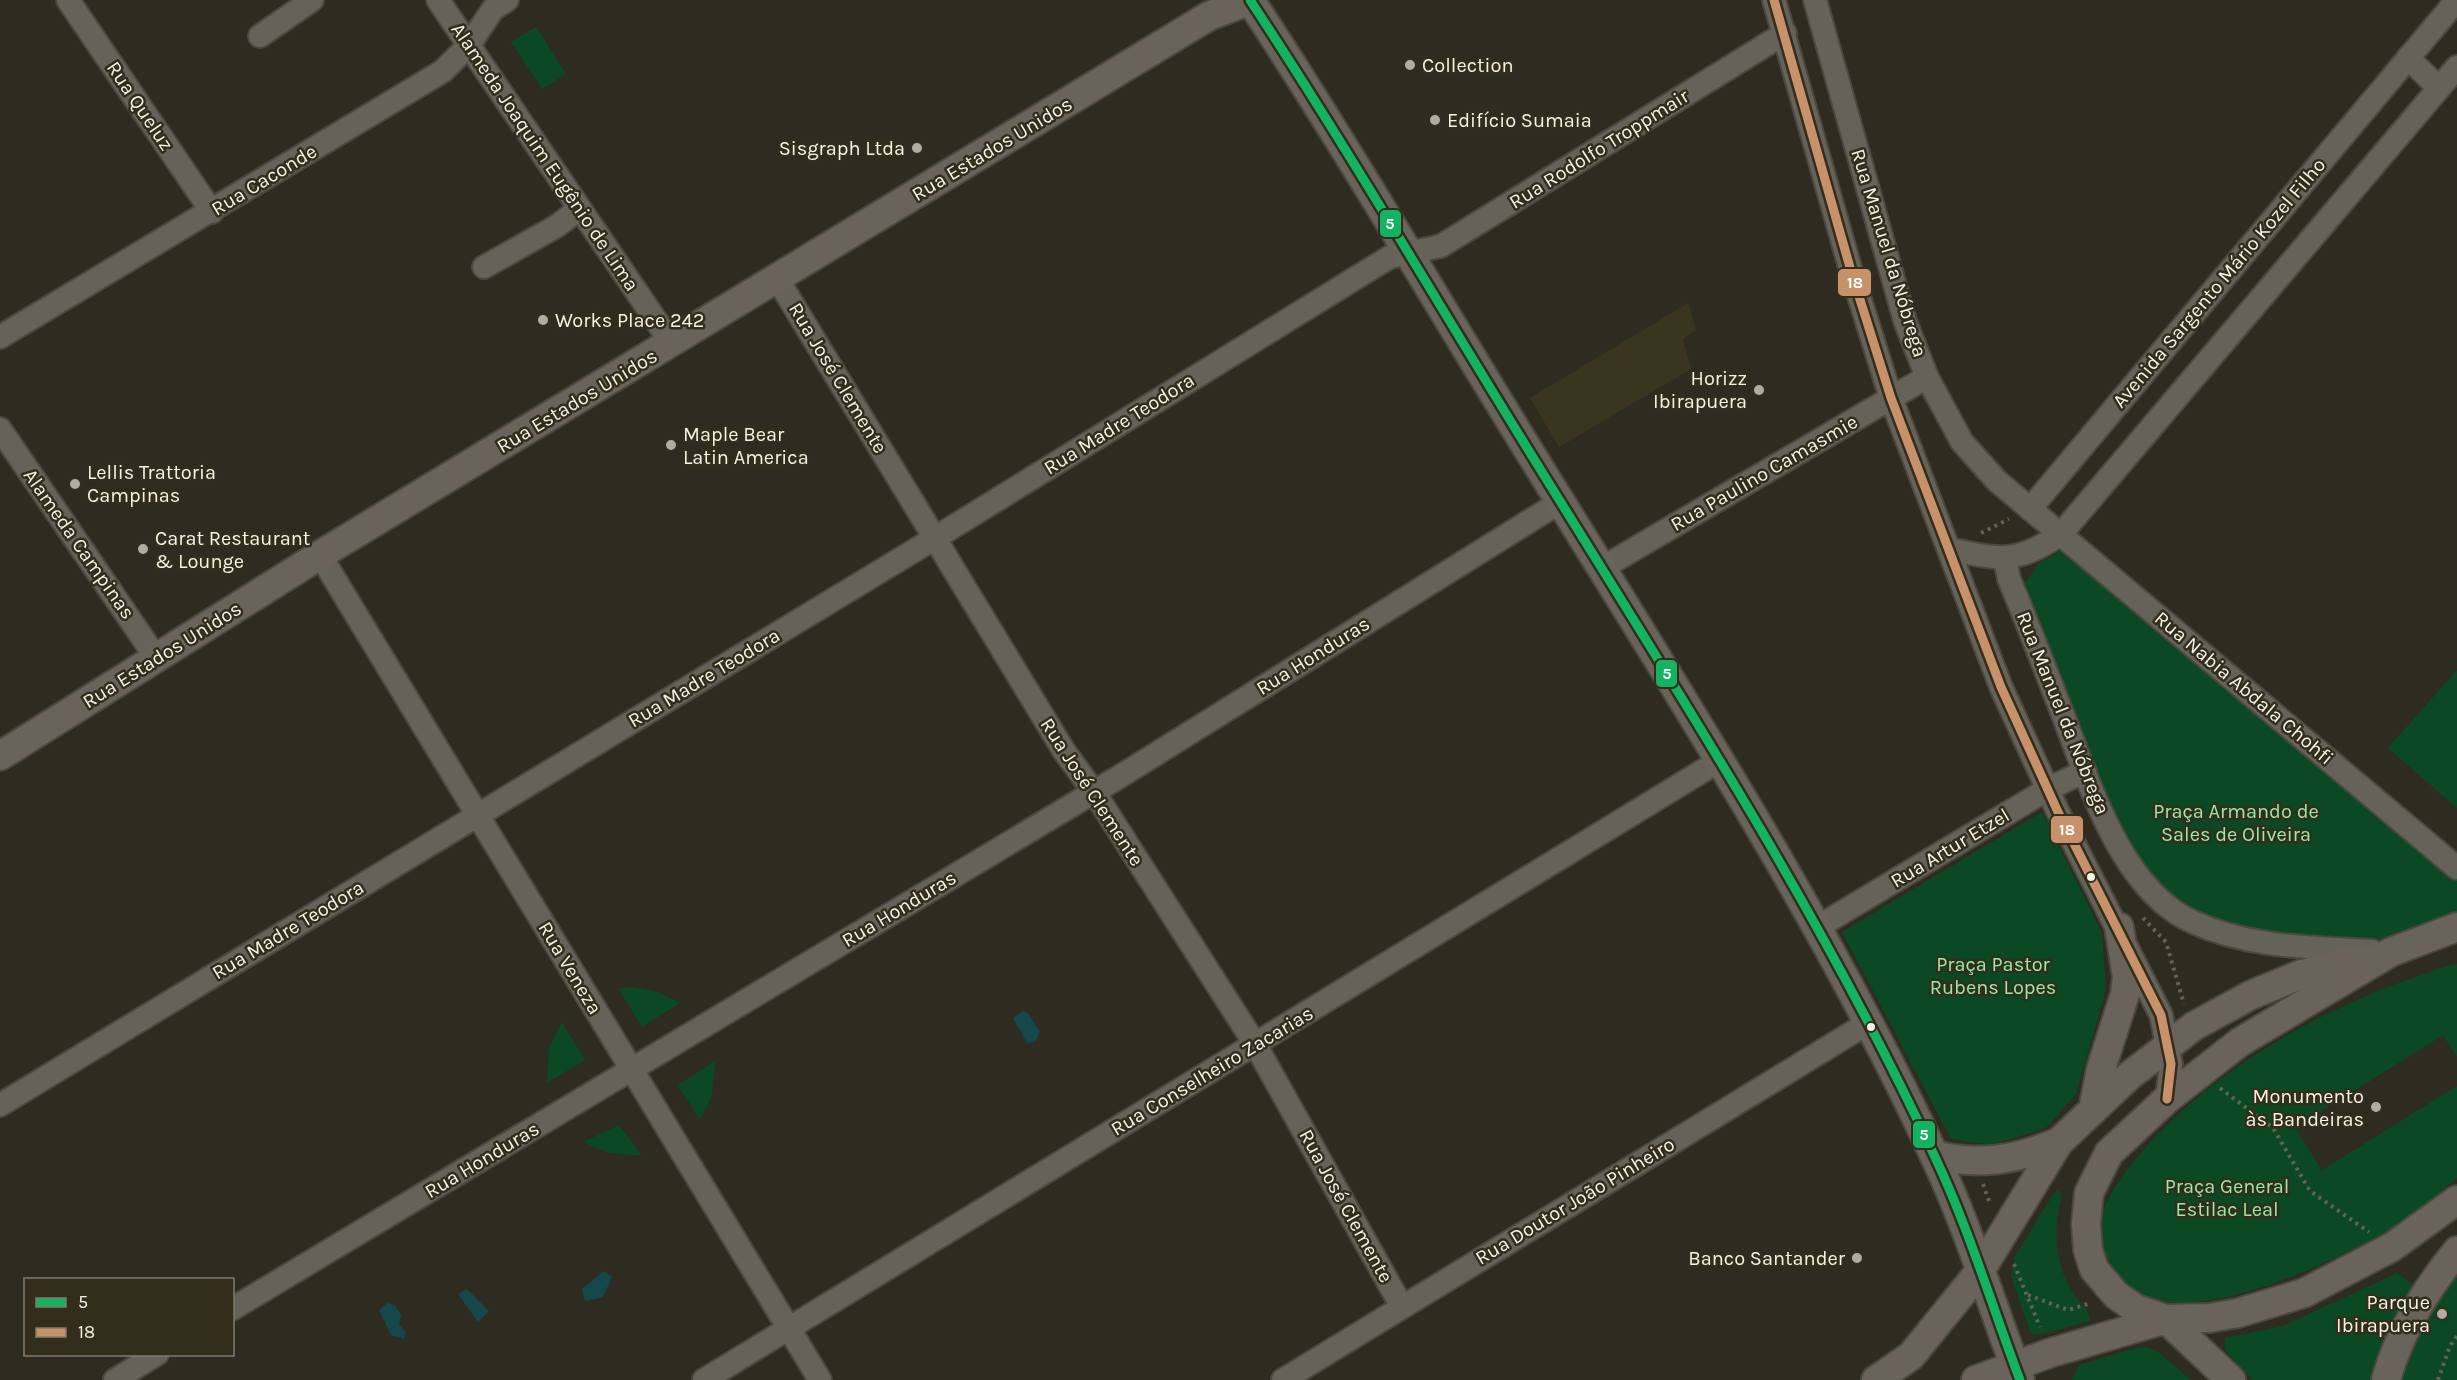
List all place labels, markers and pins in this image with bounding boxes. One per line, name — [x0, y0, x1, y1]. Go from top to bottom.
place label: Collection — [1422, 54, 1513, 77]
marker: Collection — [1403, 58, 1417, 72]
place label: Edifício Sumaia — [1447, 109, 1592, 132]
marker: Edifício Sumaia — [1428, 113, 1442, 127]
place label: Sisgraph Ltda — [779, 137, 905, 160]
marker: Sisgraph Ltda — [910, 141, 924, 155]
place label: Works Place 242 — [555, 309, 704, 332]
marker: Works Place 242 — [536, 313, 550, 327]
place label: Horizz Ibirapuera — [1653, 367, 1747, 413]
marker: Horizz Ibirapuera — [1752, 383, 1766, 397]
place label: Maple Bear Latin America — [683, 423, 809, 469]
marker: Maple Bear Latin America — [664, 438, 678, 452]
place label: Lellis Trattoria Campinas — [87, 461, 216, 507]
marker: Lellis Trattoria Campinas — [68, 477, 82, 491]
place label: Carat Restaurant & Lounge — [155, 527, 311, 573]
marker: Carat Restaurant & Lounge — [136, 542, 150, 556]
unlabelled marker — [2085, 871, 2097, 883]
unlabelled marker — [1865, 1021, 1877, 1033]
place label: Monumento às Bandeiras — [2245, 1085, 2364, 1131]
marker: Monumento às Bandeiras — [2369, 1100, 2383, 1114]
place label: Banco Santander — [1688, 1247, 1846, 1270]
marker: Banco Santander — [1850, 1251, 1864, 1265]
place label: Parque Ibirapuera — [2336, 1291, 2430, 1337]
marker: Parque Ibirapuera — [2435, 1307, 2449, 1321]

